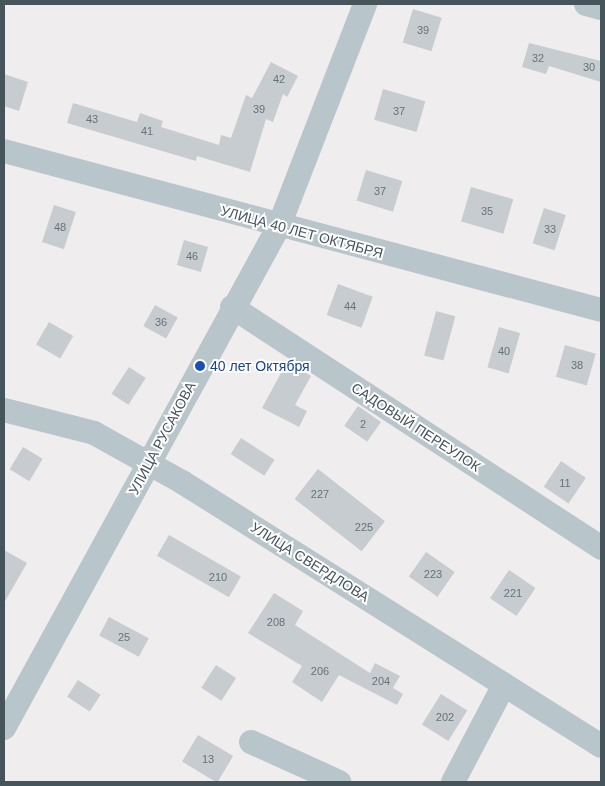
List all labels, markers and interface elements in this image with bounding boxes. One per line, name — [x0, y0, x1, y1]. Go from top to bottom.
house number: 39 — [417, 23, 429, 37]
house number: 32 — [532, 51, 544, 65]
house number: 30 — [583, 60, 595, 74]
house number: 42 — [273, 72, 285, 86]
house number: 39 — [253, 102, 265, 116]
house number: 37 — [393, 104, 405, 118]
house number: 43 — [86, 112, 98, 126]
house number: 41 — [141, 124, 153, 138]
house number: 37 — [374, 184, 386, 198]
street label: УЛИЦА 40 ЛЕТ ОКТЯБРЯ — [219, 202, 385, 262]
house number: 35 — [481, 204, 493, 218]
house number: 48 — [54, 220, 66, 234]
house number: 33 — [544, 222, 556, 236]
house number: 46 — [186, 249, 198, 263]
house number: 44 — [344, 299, 356, 313]
house number: 36 — [155, 315, 167, 329]
house number: 40 — [498, 344, 510, 358]
place label: 40 лет Октября — [210, 358, 310, 374]
house number: 38 — [571, 358, 583, 372]
marker: 40 лет Октября — [194, 360, 206, 372]
street label: УЛИЦА РУСАКОВА — [125, 379, 199, 497]
street label: САДОВЫЙ ПЕРЕУЛОК — [348, 379, 484, 475]
house number: 2 — [360, 417, 366, 431]
house number: 11 — [559, 476, 571, 490]
house number: 227 — [311, 487, 329, 501]
street label: УЛИЦА СВЕРДЛОВА — [248, 519, 372, 605]
house number: 225 — [355, 520, 373, 534]
house number: 223 — [424, 567, 442, 581]
house number: 210 — [209, 570, 227, 584]
house number: 221 — [504, 586, 522, 600]
house number: 208 — [267, 615, 285, 629]
house number: 25 — [118, 630, 130, 644]
house number: 206 — [311, 664, 329, 678]
house number: 204 — [372, 674, 390, 688]
house number: 202 — [436, 710, 454, 724]
house number: 13 — [202, 752, 214, 766]

